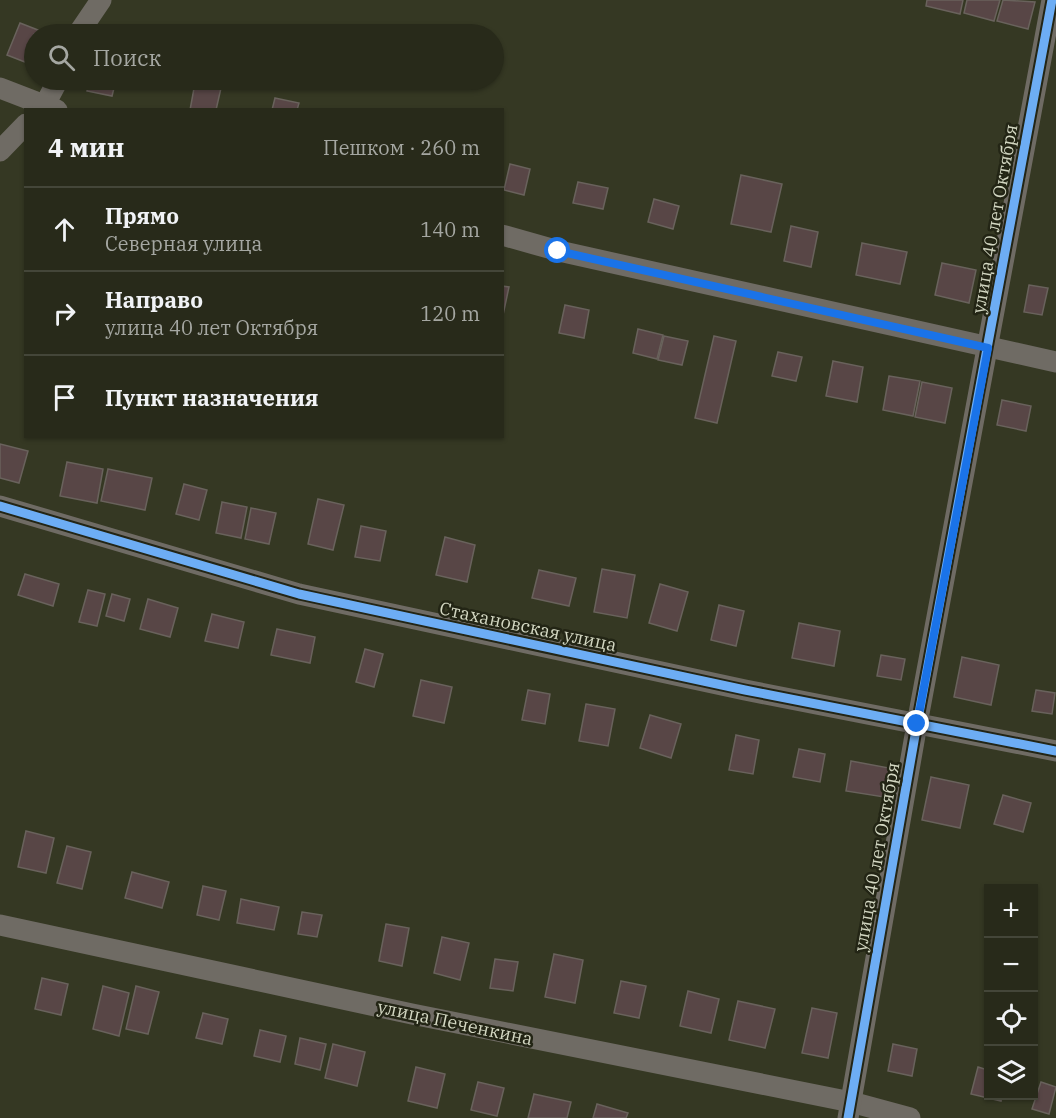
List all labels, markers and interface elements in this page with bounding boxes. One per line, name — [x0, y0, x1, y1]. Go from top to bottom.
search box — [24, 24, 504, 90]
icon: search — [45, 41, 78, 74]
text: Поиск — [93, 43, 161, 72]
street label: улица 40 лет Октября — [967, 122, 1023, 315]
text: 4 мин — [48, 130, 124, 164]
text: Пешком · 260 m — [323, 134, 480, 161]
text: Прямо — [105, 201, 179, 230]
icon: ahead — [48, 213, 81, 246]
text: 140 m — [420, 216, 480, 243]
text: Северная улица — [105, 230, 262, 257]
route start — [544, 237, 570, 263]
text: Направо — [105, 285, 203, 314]
icon: right — [48, 297, 81, 330]
text: 120 m — [420, 300, 480, 327]
text: улица 40 лет Октября — [105, 314, 318, 341]
icon: arrive — [48, 381, 81, 414]
text: Пункт назначения — [105, 383, 319, 412]
street label: Стахановская улица — [437, 597, 619, 657]
route end — [903, 710, 929, 736]
street label: улица 40 лет Октября — [849, 760, 905, 953]
map controls — [984, 884, 1038, 1100]
button: + — [984, 884, 1038, 938]
button: − — [984, 938, 1038, 992]
button: locate — [984, 992, 1038, 1046]
street label: улица Печенкина — [375, 995, 535, 1050]
button: layers — [984, 1046, 1038, 1100]

